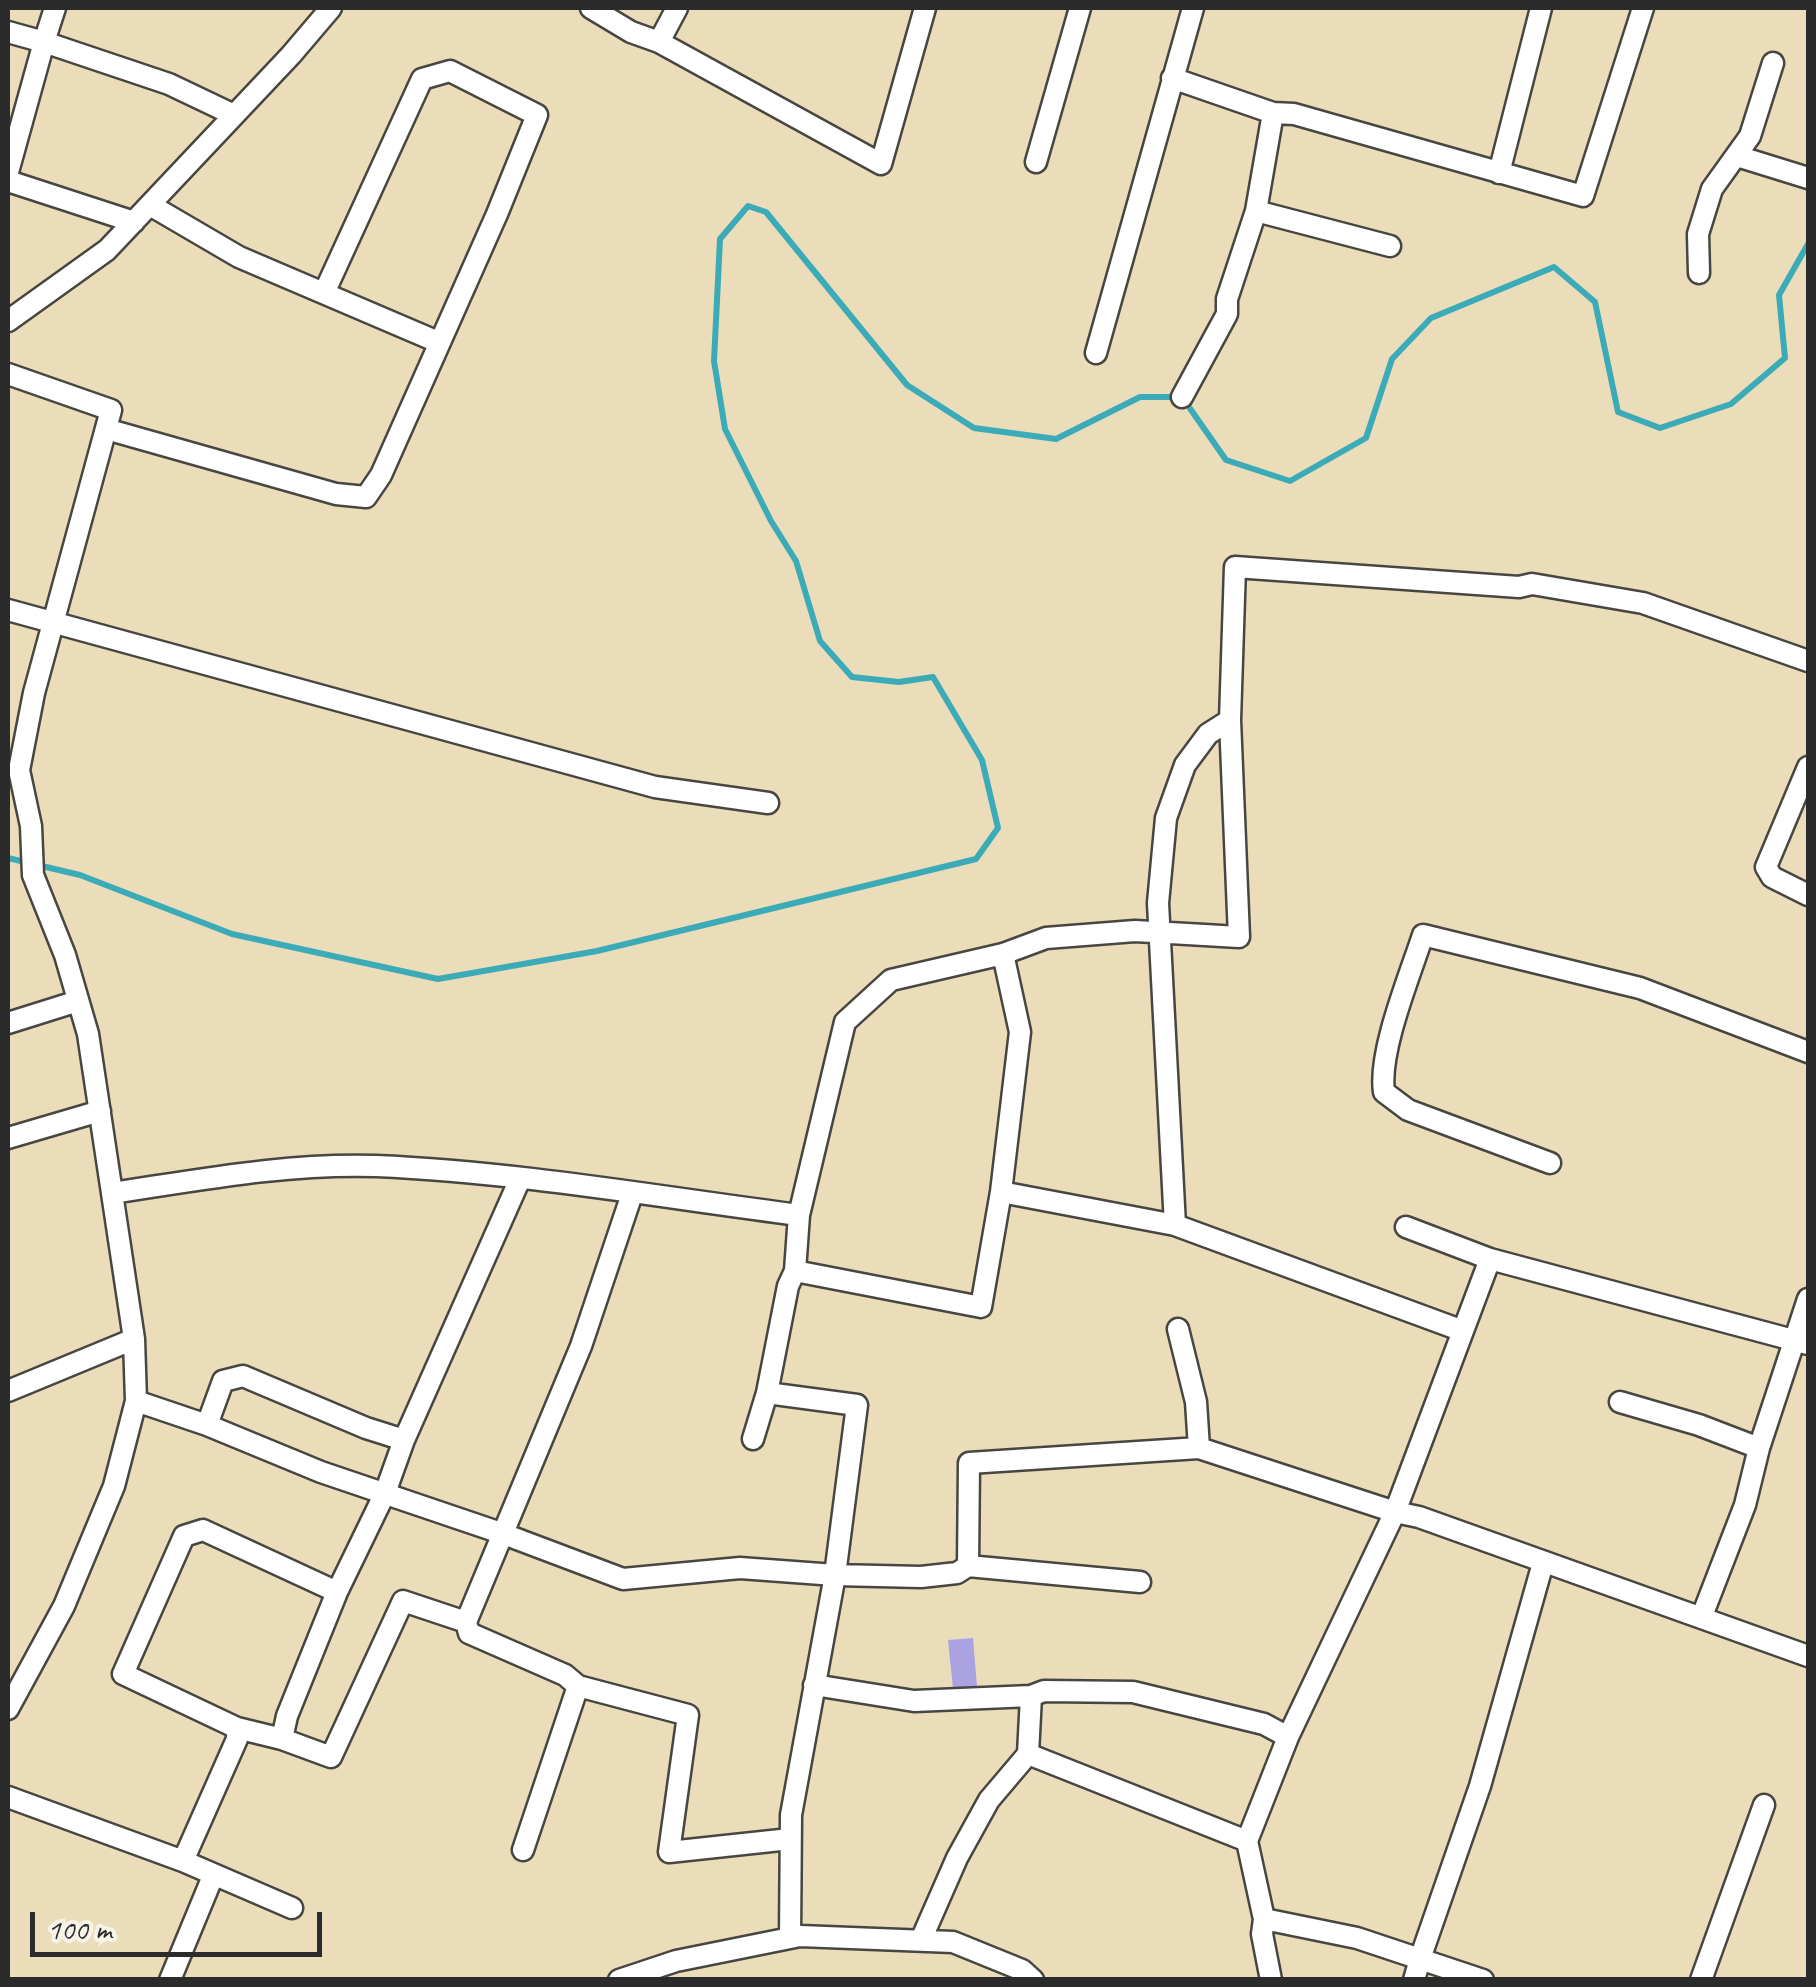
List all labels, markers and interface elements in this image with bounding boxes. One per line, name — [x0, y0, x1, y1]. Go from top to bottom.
scale bar — [35, 1892, 328, 1954]
text: 100 m — [47, 1910, 112, 1948]

